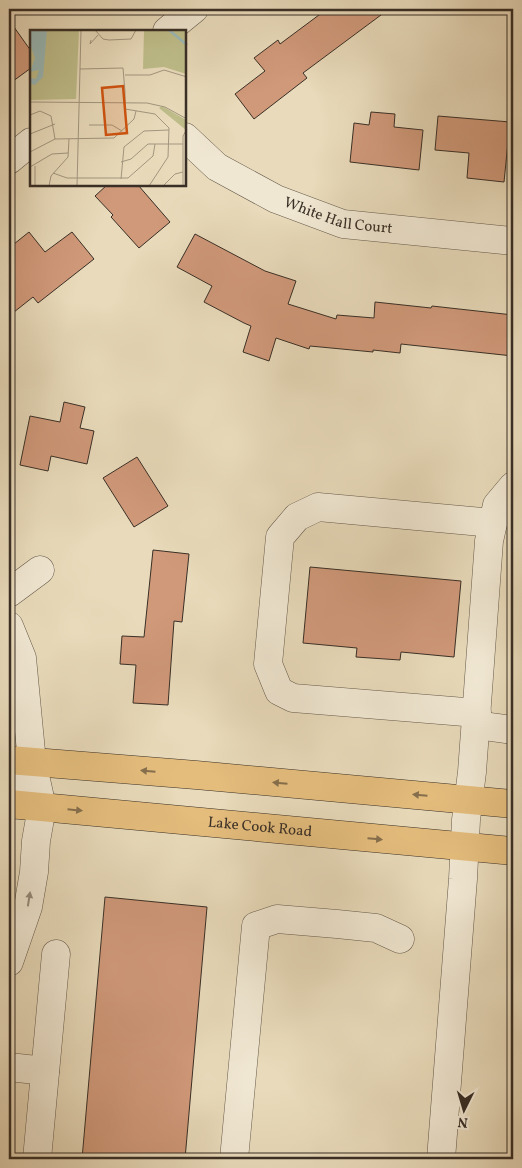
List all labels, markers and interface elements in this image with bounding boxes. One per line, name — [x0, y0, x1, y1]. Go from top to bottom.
inset map — [30, 30, 186, 186]
street label: White Hall Court — [281, 192, 393, 239]
one-way arrow — [139, 767, 155, 775]
one-way arrow — [272, 778, 288, 786]
one-way arrow — [412, 791, 428, 799]
one-way arrow — [67, 806, 83, 814]
street label: Lake Cook Road — [207, 812, 313, 843]
one-way arrow — [367, 835, 383, 843]
one-way arrow — [26, 891, 34, 907]
north arrow — [440, 1086, 490, 1136]
text: N — [457, 1112, 469, 1131]

